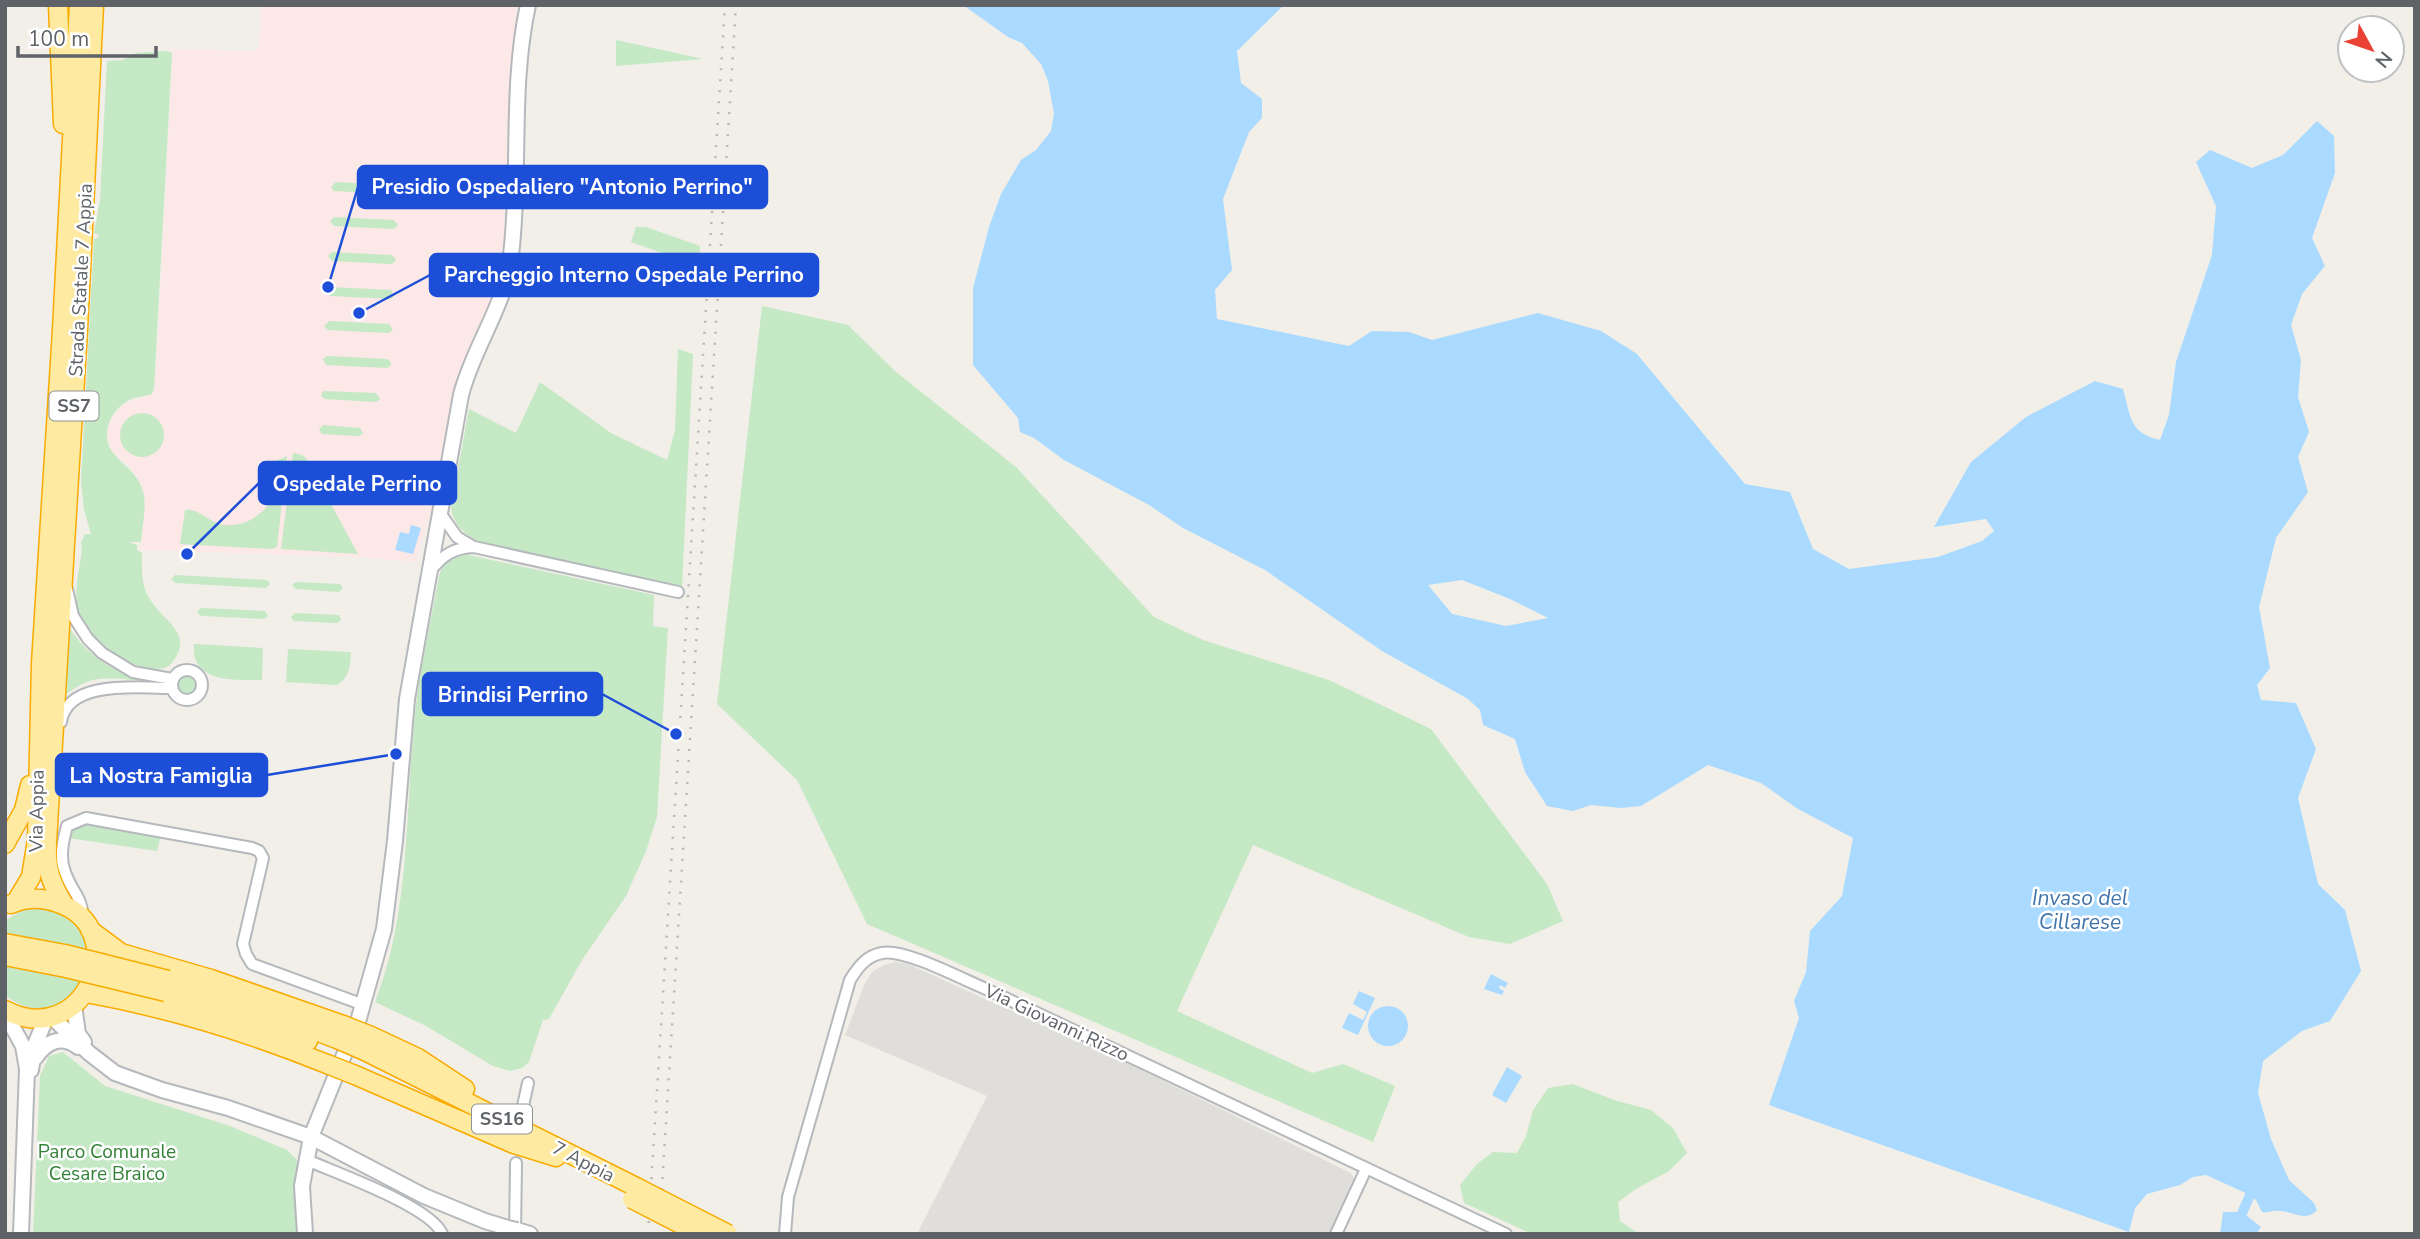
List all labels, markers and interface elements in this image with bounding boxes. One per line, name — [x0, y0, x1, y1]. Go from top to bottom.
scale bar — [18, 14, 156, 58]
north arrow — [2336, 14, 2406, 84]
text: 100 m — [28, 25, 89, 53]
text: N — [2369, 45, 2398, 73]
callout: Presidio Ospedaliero "Antonio Perrino" — [358, 166, 767, 208]
text: Presidio Ospedaliero "Antonio Perrino" — [371, 173, 753, 201]
street label: Strada Statale 7 Appia — [63, 183, 99, 377]
callout: Parcheggio Interno Ospedale Perrino — [430, 254, 818, 296]
text: Parcheggio Interno Ospedale Perrino — [444, 261, 804, 289]
road number: SS7 — [50, 392, 98, 420]
callout: Ospedale Perrino — [259, 462, 456, 504]
text: Ospedale Perrino — [272, 470, 442, 498]
callout: Brindisi Perrino — [423, 673, 602, 715]
text: Brindisi Perrino — [438, 681, 588, 709]
callout: La Nostra Famiglia — [56, 754, 267, 796]
text: La Nostra Famiglia — [69, 762, 253, 790]
street label: Via Appia — [23, 769, 51, 854]
water label: Invaso del Cillarese — [2032, 884, 2128, 936]
street label: Via Giovanni Rizzo — [979, 978, 1133, 1068]
road number: SS16 — [472, 1104, 532, 1134]
street label: 7 Appia — [548, 1135, 619, 1189]
park label: Parco Comunale Cesare Braico — [38, 1139, 176, 1187]

